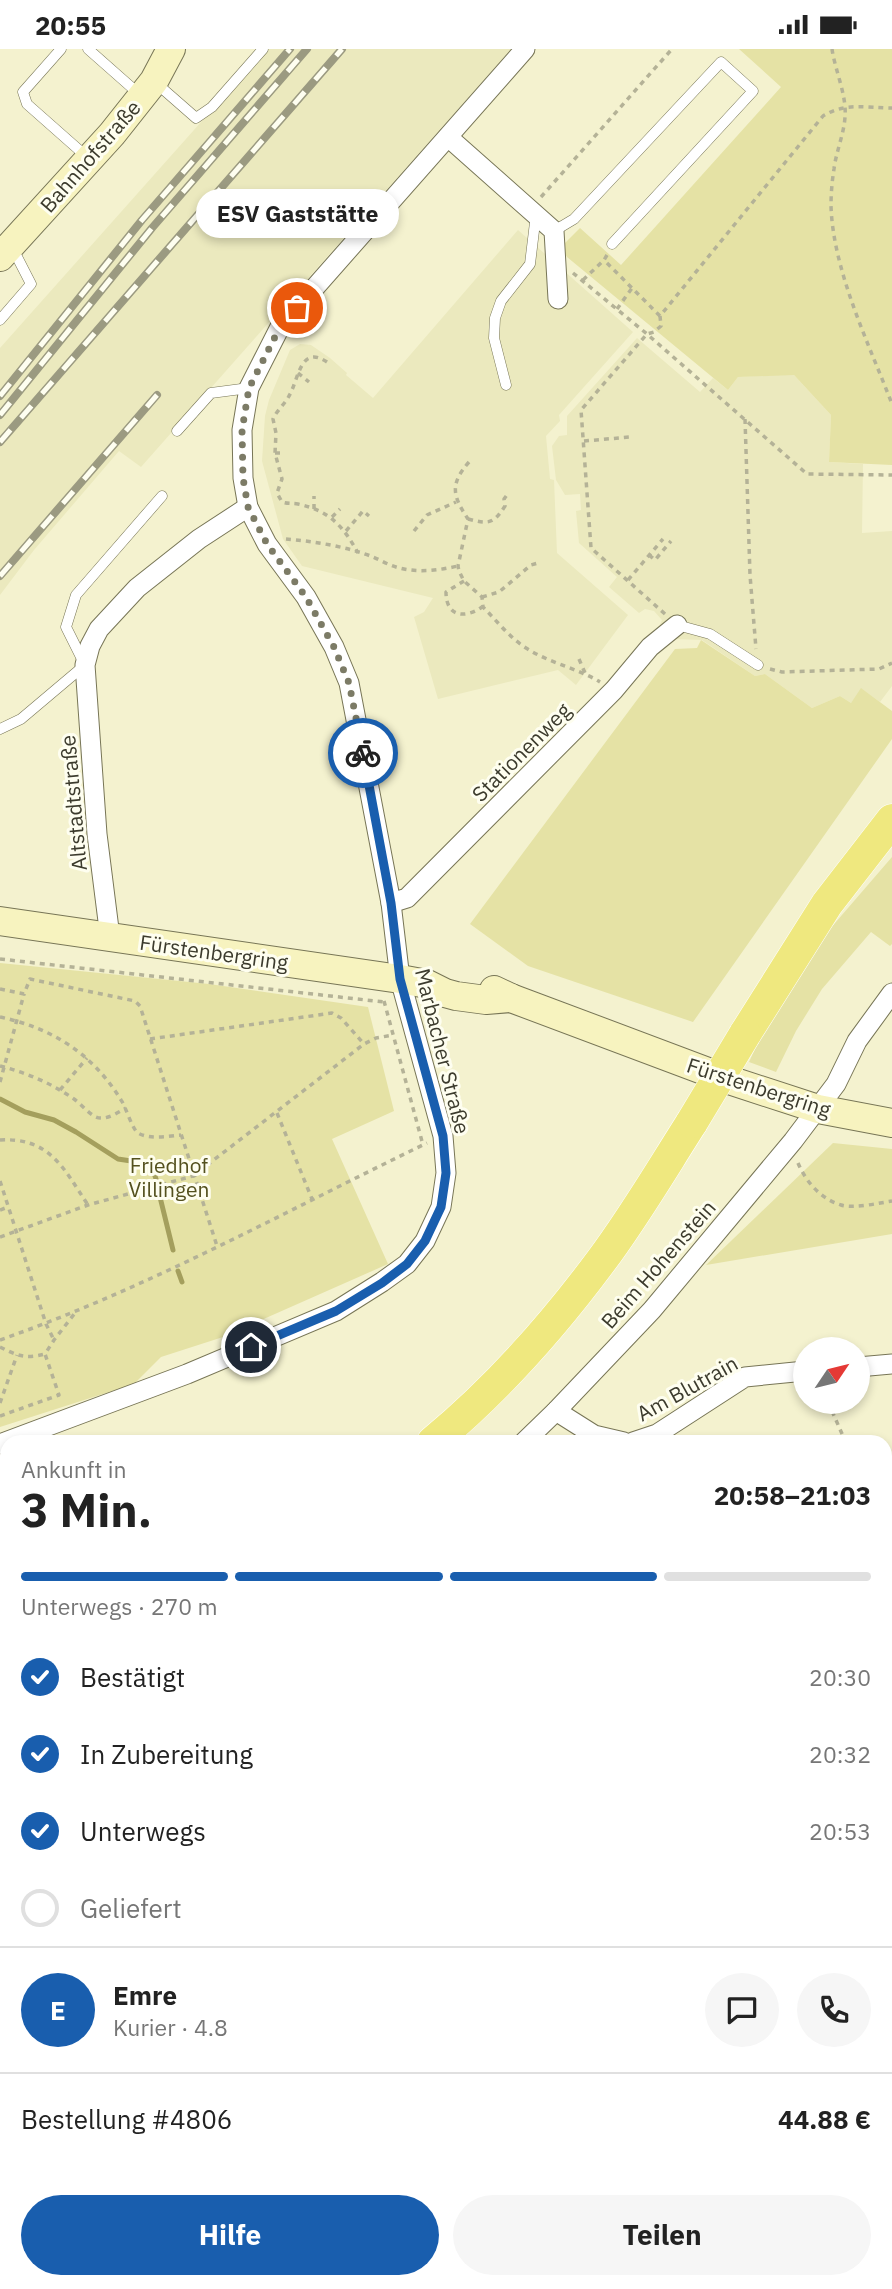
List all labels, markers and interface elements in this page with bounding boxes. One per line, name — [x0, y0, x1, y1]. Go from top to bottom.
text: 20:55 — [35, 8, 106, 42]
street label: Bahnhofstraße — [33, 94, 147, 218]
callout: ESV Gaststätte — [196, 189, 398, 238]
text: ESV Gaststätte — [217, 198, 378, 228]
pin — [267, 278, 327, 338]
icon: bag — [278, 289, 316, 327]
street label: Stationenweg — [465, 696, 577, 808]
courier — [328, 718, 398, 788]
street label: Altstadtstraße — [53, 734, 93, 872]
icon: bike — [344, 734, 382, 772]
street label: Fürstenbergring — [138, 928, 290, 976]
street label: Marbacher Straße — [409, 965, 477, 1137]
street label: Fürstenbergring — [684, 1051, 834, 1123]
park label: Friedhof Villingen — [129, 1151, 209, 1203]
street label: Beim Hohenstein — [594, 1194, 722, 1334]
pin — [221, 1317, 281, 1377]
icon: home — [232, 1328, 270, 1366]
north arrow — [793, 1337, 870, 1414]
map controls — [793, 1337, 870, 1414]
street label: Am Blutrain — [631, 1349, 743, 1427]
text: Ankunft in — [21, 1454, 127, 1484]
text: 20:58–21:03 — [714, 1478, 871, 1512]
text: 3 Min. — [21, 1480, 152, 1540]
text: Unterwegs · 270 m — [21, 1591, 218, 1621]
icon: check — [21, 1658, 59, 1696]
text: Bestätigt — [80, 1660, 185, 1694]
text: 20:30 — [809, 1662, 871, 1692]
icon: check — [21, 1735, 59, 1773]
text: In Zubereitung — [80, 1737, 253, 1771]
text: 20:32 — [809, 1739, 871, 1769]
icon: check — [21, 1812, 59, 1850]
text: Unterwegs — [80, 1814, 206, 1848]
text: 20:53 — [809, 1816, 871, 1846]
text: Geliefert — [80, 1891, 182, 1925]
button: chat — [705, 1973, 779, 2047]
button: phone — [797, 1973, 871, 2047]
text: Emre — [113, 1978, 177, 2012]
text: E — [50, 1993, 66, 2027]
text: Kurier · 4.8 — [113, 2012, 228, 2042]
text: Bestellung #4806 — [21, 2102, 232, 2136]
text: 44.88 € — [778, 2102, 871, 2136]
button: Hilfe — [21, 2195, 439, 2275]
button: Teilen — [453, 2195, 871, 2275]

